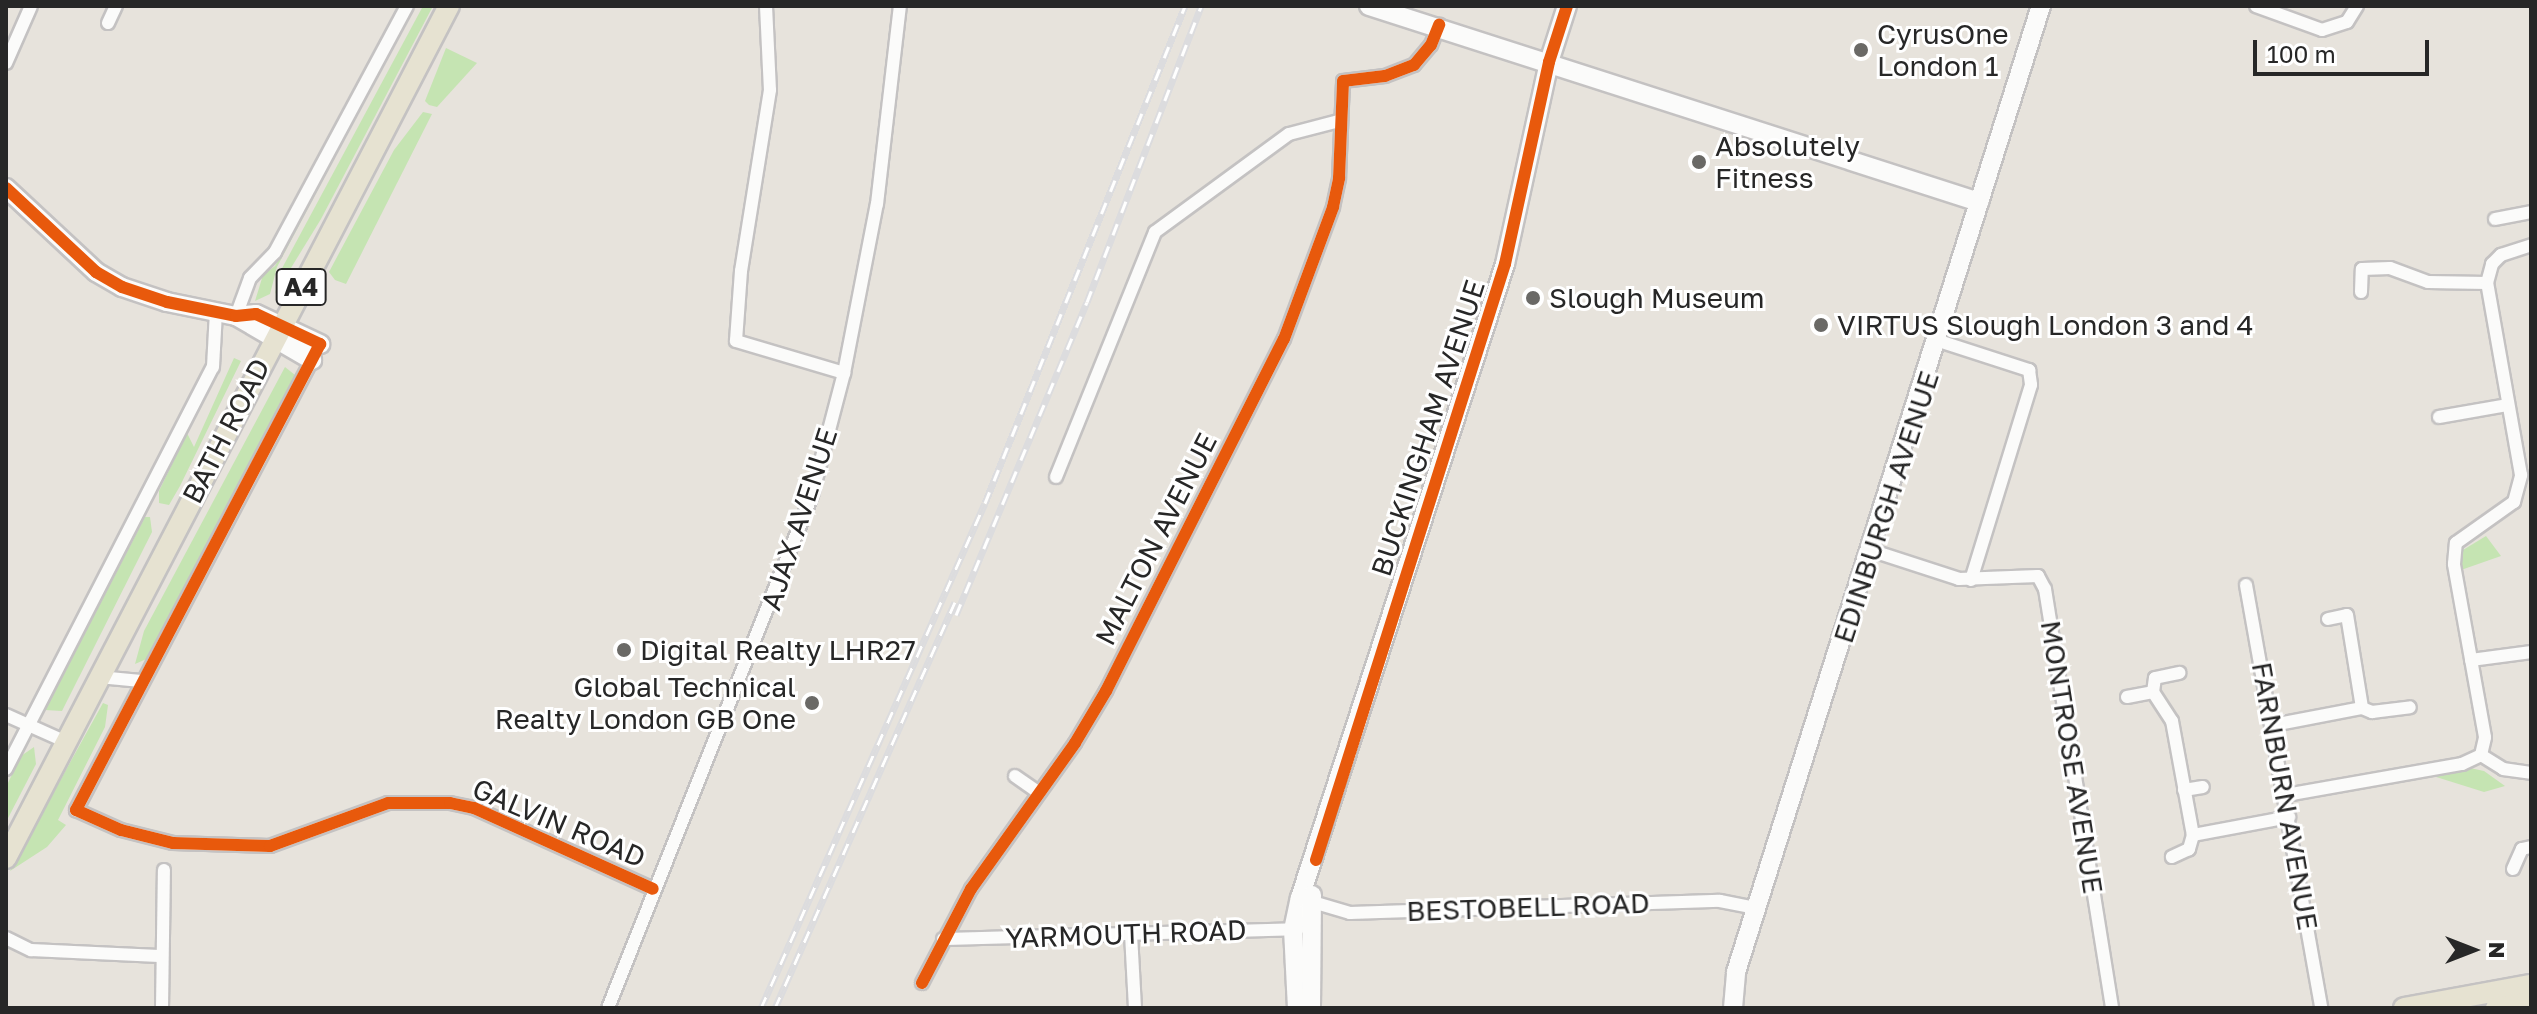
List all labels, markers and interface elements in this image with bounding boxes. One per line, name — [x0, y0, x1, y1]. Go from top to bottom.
place label: CyrusOne London 1 — [1877, 17, 2009, 83]
scale bar — [2257, 24, 2433, 74]
text: 100 m — [2267, 39, 2336, 68]
marker: CyrusOne London 1 — [1852, 41, 1870, 59]
place label: Absolutely Fitness — [1715, 129, 1860, 195]
marker: Absolutely Fitness — [1690, 153, 1708, 171]
road number: A4 — [275, 265, 327, 309]
street label: BUCKINGHAM AVENUE — [1364, 276, 1492, 580]
place label: Slough Museum — [1549, 281, 1765, 315]
marker: Slough Museum — [1524, 289, 1542, 307]
place label: VIRTUS Slough London 3 and 4 — [1837, 308, 2253, 342]
marker: VIRTUS Slough London 3 and 4 — [1812, 316, 1830, 334]
street label: BATH ROAD — [175, 353, 277, 509]
street label: EDINBURGH AVENUE — [1826, 367, 1946, 647]
street label: AJAX AVENUE — [754, 424, 844, 614]
street label: MALTON AVENUE — [1088, 427, 1224, 651]
street label: MONTROSE AVENUE — [2034, 618, 2110, 896]
place label: Digital Realty LHR27 — [640, 633, 916, 667]
marker: Digital Realty LHR27 — [615, 641, 633, 659]
street label: FARNBURN AVENUE — [2245, 659, 2325, 933]
place label: Global Technical Realty London GB One — [495, 670, 796, 736]
marker: Global Technical Realty London GB One — [803, 694, 821, 712]
street label: GALVIN ROAD — [468, 771, 650, 875]
street label: BESTOBELL ROAD — [1406, 886, 1650, 928]
north arrow — [2433, 910, 2513, 990]
street label: YARMOUTH ROAD — [1005, 913, 1247, 955]
text: N — [2484, 942, 2511, 958]

